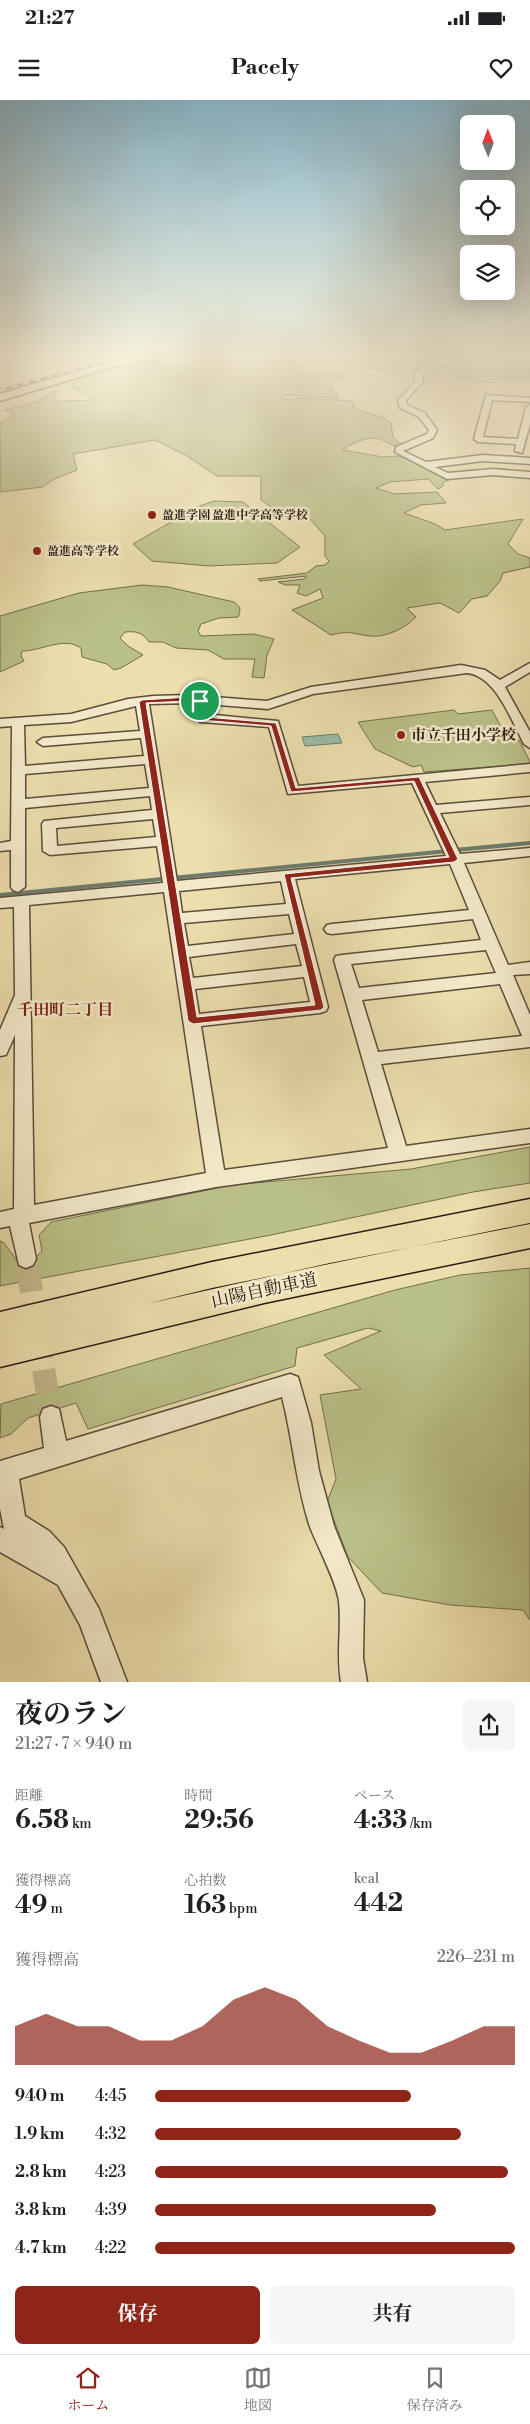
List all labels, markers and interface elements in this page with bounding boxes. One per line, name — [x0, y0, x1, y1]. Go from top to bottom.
text: 21:27 — [25, 6, 74, 30]
icon: menu — [15, 54, 43, 82]
text: Pacely — [231, 54, 299, 81]
icon: heart — [487, 54, 515, 82]
north arrow — [460, 115, 515, 170]
map controls — [460, 115, 515, 300]
button: locate — [460, 180, 515, 235]
button: layers — [460, 245, 515, 300]
place label: 盈進学園 盈進中学高等学校 — [162, 508, 308, 523]
marker: 盈進学園 盈進中学高等学校 — [146, 509, 158, 521]
place label: 盈進高等学校 — [47, 544, 119, 559]
marker: 盈進高等学校 — [31, 545, 43, 557]
pin — [179, 680, 221, 722]
icon: arrive — [186, 687, 214, 715]
place label: 市立千田小学校 — [411, 726, 516, 745]
marker: 市立千田小学校 — [395, 729, 407, 741]
district label: 千田町二丁目 — [17, 1000, 113, 1020]
street label: 山陽自動車道 — [209, 1268, 319, 1313]
text: 夜のラン — [15, 1697, 127, 1732]
button: share — [463, 1699, 515, 1751]
text: 21:27 · 7 × 940 m — [15, 1734, 132, 1754]
text: 距離 — [15, 1787, 43, 1805]
text: 時間 — [184, 1787, 212, 1805]
text: ペース — [354, 1787, 395, 1805]
text: 6.58 — [15, 1805, 69, 1836]
text: 29:56 — [184, 1805, 254, 1836]
text: 4:33 — [354, 1805, 407, 1836]
text: km — [69, 1815, 92, 1833]
text: /km — [407, 1815, 432, 1833]
text: kcal — [354, 1870, 379, 1888]
text: 獲得標高 — [15, 1872, 71, 1890]
text: 心拍数 — [184, 1872, 226, 1890]
text: 442 — [354, 1888, 403, 1919]
text: 49 — [15, 1890, 48, 1921]
text: 163 — [184, 1890, 226, 1921]
text: m — [48, 1900, 63, 1918]
text: bpm — [226, 1900, 257, 1918]
text: 226–231 m — [437, 1947, 515, 1967]
text: 獲得標高 — [15, 1950, 79, 1970]
text: 940 m — [15, 2086, 64, 2106]
text: 4:45 — [95, 2086, 126, 2106]
text: 1.9 km — [15, 2124, 64, 2144]
text: 4:32 — [95, 2124, 126, 2144]
text: 2.8 km — [15, 2162, 67, 2182]
text: 4:23 — [95, 2162, 126, 2182]
text: 3.8 km — [15, 2200, 66, 2220]
text: 4:39 — [95, 2200, 127, 2220]
text: 4.7 km — [15, 2238, 67, 2258]
text: 4:22 — [95, 2238, 126, 2258]
button: 保存 — [15, 2286, 260, 2344]
button: 共有 — [270, 2286, 515, 2344]
tab: ホーム — [67, 2364, 109, 2415]
tab: 地図 — [244, 2364, 272, 2415]
tab: 保存済み — [407, 2364, 463, 2415]

